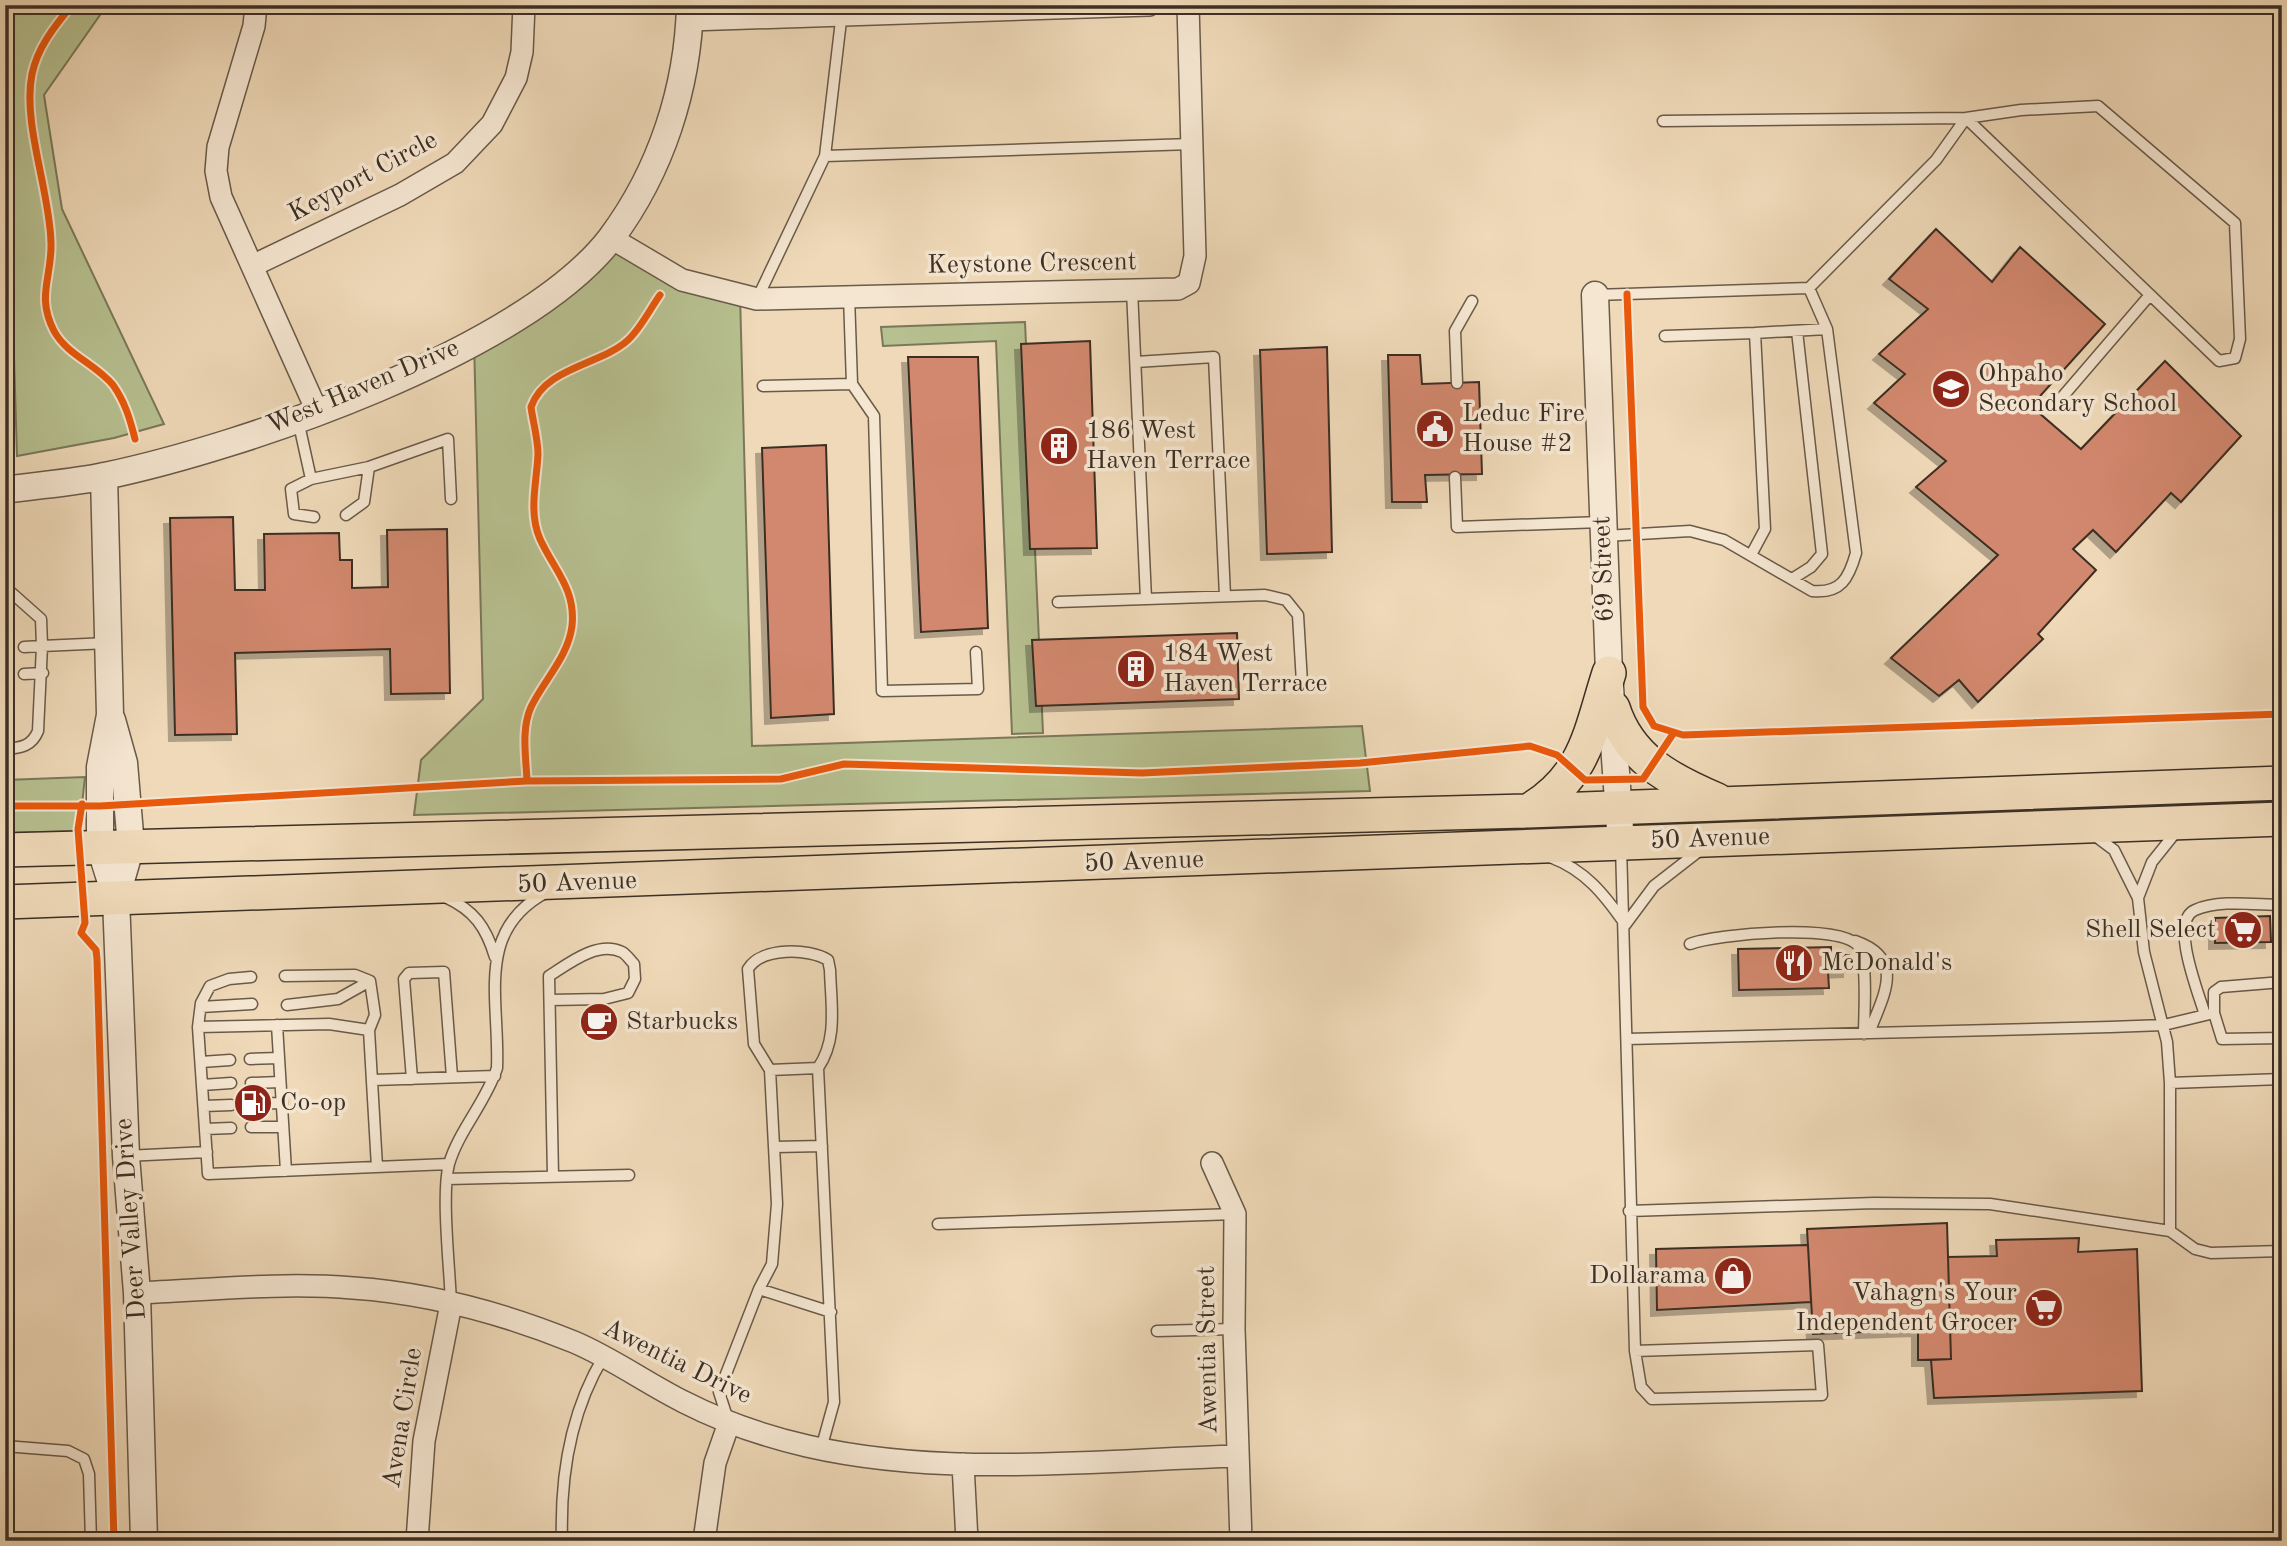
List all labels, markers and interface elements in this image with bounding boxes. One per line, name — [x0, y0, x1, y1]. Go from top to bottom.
street label: Keyport Circle — [284, 127, 442, 227]
street label: Keystone Crescent — [927, 249, 1137, 279]
street label: West Haven Drive — [263, 335, 463, 439]
place label: Ohpaho Secondary School — [1978, 361, 2177, 417]
school or university icon: Ohpaho Secondary School — [1930, 368, 1972, 410]
place label: Leduc Fire House #2 — [1462, 401, 1585, 457]
public building icon: Leduc Fire House #2 — [1414, 408, 1456, 450]
place label: 186 West Haven Terrace — [1086, 418, 1251, 474]
building icon: 186 West Haven Terrace — [1038, 425, 1080, 467]
street label: 69 Street — [1589, 515, 1619, 623]
place label: 184 West Haven Terrace — [1163, 641, 1328, 697]
building icon: 184 West Haven Terrace — [1115, 648, 1157, 690]
street label: 50 Avenue — [1650, 824, 1770, 854]
street label: 50 Avenue — [1084, 847, 1204, 877]
street label: 50 Avenue — [517, 868, 637, 898]
supermarket icon: Shell Select — [2222, 909, 2264, 951]
place label: Shell Select — [2085, 917, 2216, 943]
restaurant icon: McDonald's — [1773, 942, 1815, 984]
place label: McDonald's — [1821, 950, 1952, 976]
cafe icon: Starbucks — [578, 1001, 620, 1043]
place label: Starbucks — [626, 1009, 738, 1035]
fuel station icon: Co-op — [232, 1082, 274, 1124]
place label: Co-op — [280, 1090, 346, 1116]
street label: Deer Valley Drive — [111, 1117, 151, 1321]
shop icon: Dollarama — [1712, 1255, 1754, 1297]
place label: Dollarama — [1589, 1263, 1706, 1289]
street label: Awentia Street — [1194, 1266, 1222, 1434]
place label: Vahagn's Your Independent Grocer — [1796, 1280, 2017, 1336]
supermarket icon: Vahagn's Your Independent Grocer — [2023, 1287, 2065, 1329]
street label: Awentia Drive — [599, 1315, 755, 1409]
street label: Avena Circle — [379, 1346, 427, 1490]

